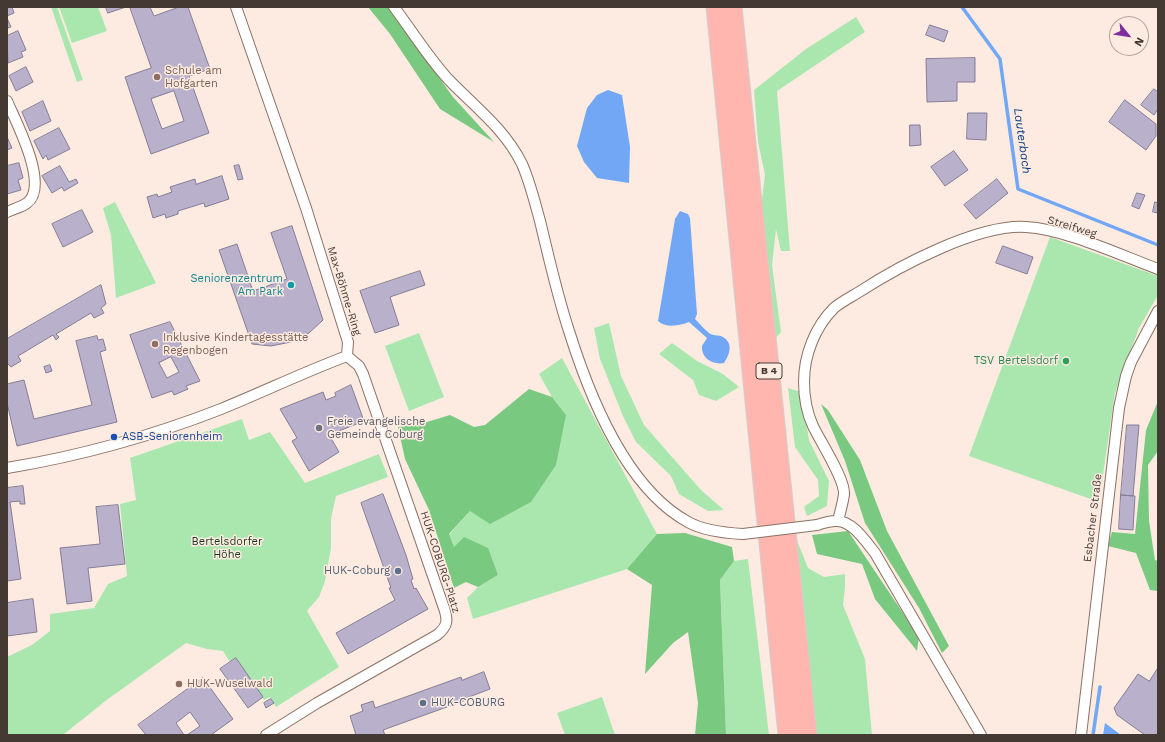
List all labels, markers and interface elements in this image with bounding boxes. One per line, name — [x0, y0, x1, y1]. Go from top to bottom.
north arrow — [1109, 16, 1149, 56]
text: N — [1131, 35, 1147, 49]
place label: Schule am Hofgarten — [165, 64, 222, 90]
marker: Schule am Hofgarten — [152, 72, 162, 82]
water label: Lauterbach — [1010, 107, 1034, 175]
street label: Streifweg — [1046, 213, 1098, 241]
street label: Max-Böhme-Ring — [324, 245, 364, 337]
place label: Seniorenzentrum Am Park — [191, 272, 283, 298]
marker: Seniorenzentrum Am Park — [286, 280, 296, 290]
place label: Inklusive Kindertagesstätte Regenbogen — [163, 331, 308, 357]
marker: Inklusive Kindertagesstätte Regenbogen — [150, 339, 160, 349]
place label: TSV Bertelsdorf — [974, 354, 1058, 368]
marker: TSV Bertelsdorf — [1061, 356, 1071, 366]
road number: B 4 — [756, 363, 782, 379]
place label: Freie evangelische Gemeinde Coburg — [327, 415, 425, 441]
marker: Freie evangelische Gemeinde Coburg — [314, 423, 324, 433]
place label: ASB-Seniorenheim — [122, 430, 223, 444]
marker: ASB-Seniorenheim — [109, 432, 119, 442]
street label: Esbacher Straße — [1081, 473, 1105, 563]
street label: HUK-COBURG-Platz — [417, 509, 463, 615]
park label: Bertelsdorfer Höhe — [192, 535, 262, 561]
place label: HUK-Coburg — [324, 564, 390, 578]
marker: HUK-Coburg — [393, 566, 403, 576]
place label: HUK-Wuselwald — [187, 677, 273, 691]
marker: HUK-Wuselwald — [174, 679, 184, 689]
place label: HUK-COBURG — [431, 696, 505, 710]
marker: HUK-COBURG — [418, 698, 428, 708]

